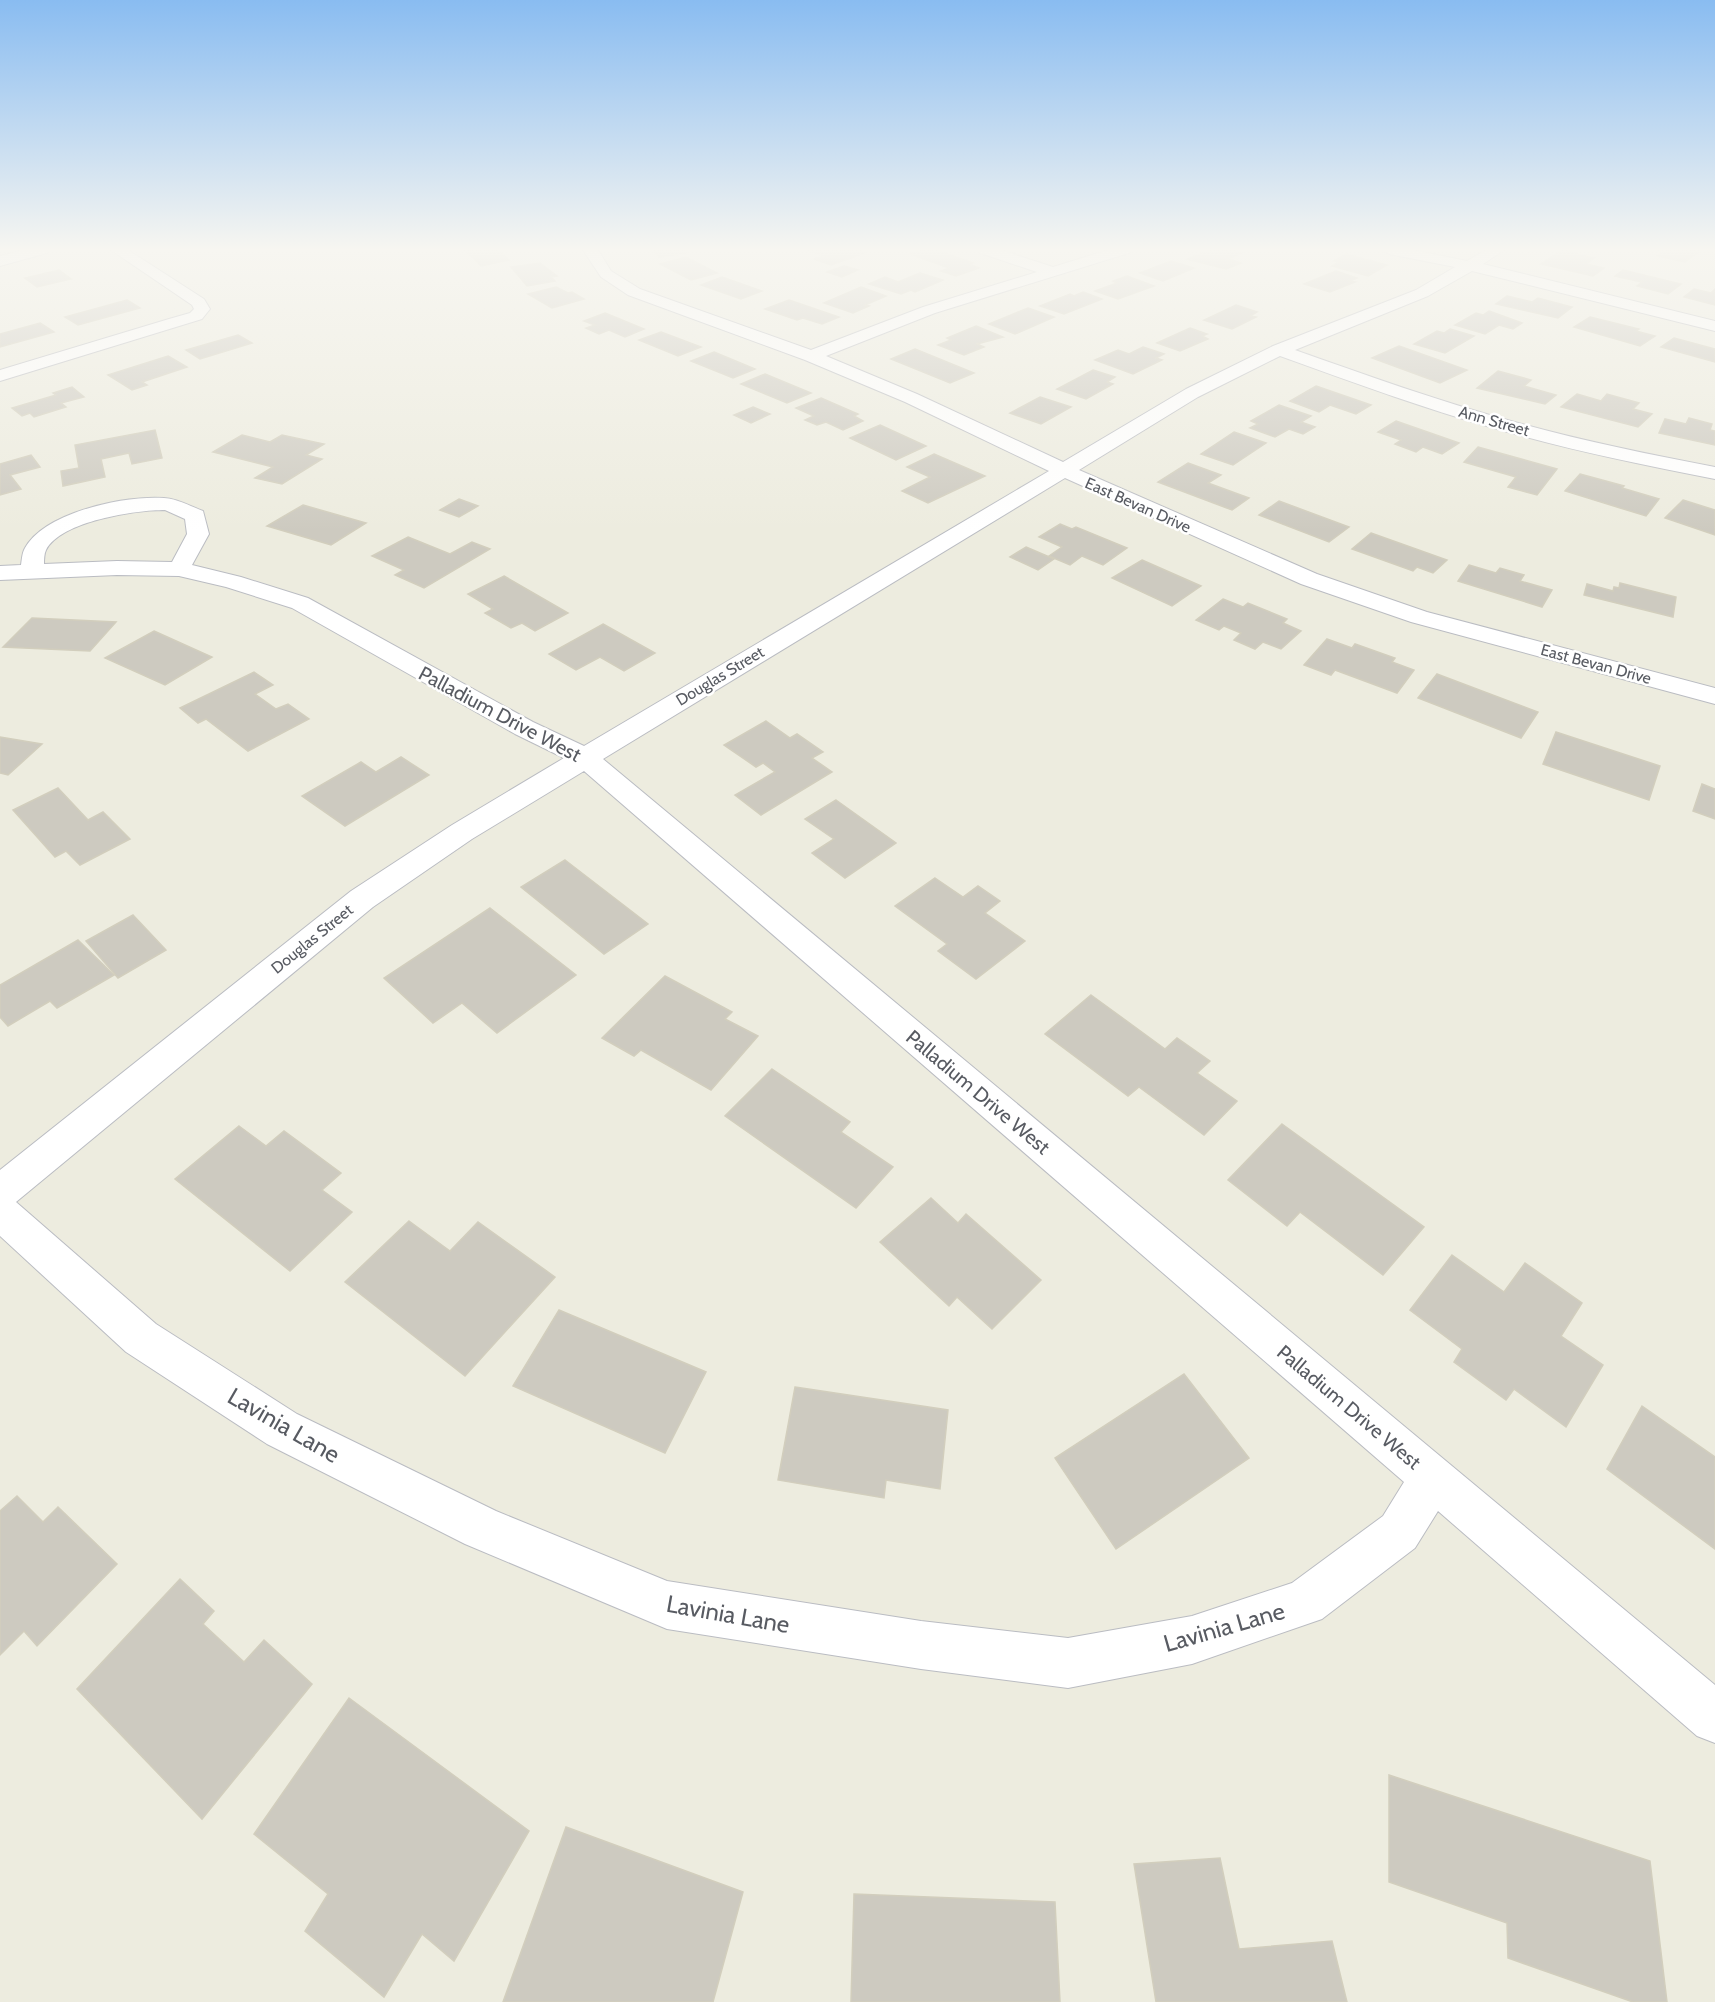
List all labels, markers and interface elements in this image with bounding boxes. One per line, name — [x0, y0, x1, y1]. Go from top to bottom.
street label: Ann Street — [1457, 402, 1532, 440]
street label: East Bevan Drive — [1082, 473, 1194, 537]
street label: East Bevan Drive — [1539, 640, 1653, 688]
street label: Douglas Street — [672, 642, 768, 710]
street label: Palladium Drive West — [415, 661, 586, 767]
street label: Douglas Street — [267, 900, 357, 978]
street label: Palladium Drive West — [901, 1025, 1055, 1159]
street label: Palladium Drive West — [1272, 1340, 1426, 1474]
street label: Lavinia Lane — [223, 1381, 345, 1469]
street label: Lavinia Lane — [664, 1589, 792, 1639]
street label: Lavinia Lane — [1160, 1596, 1288, 1658]

